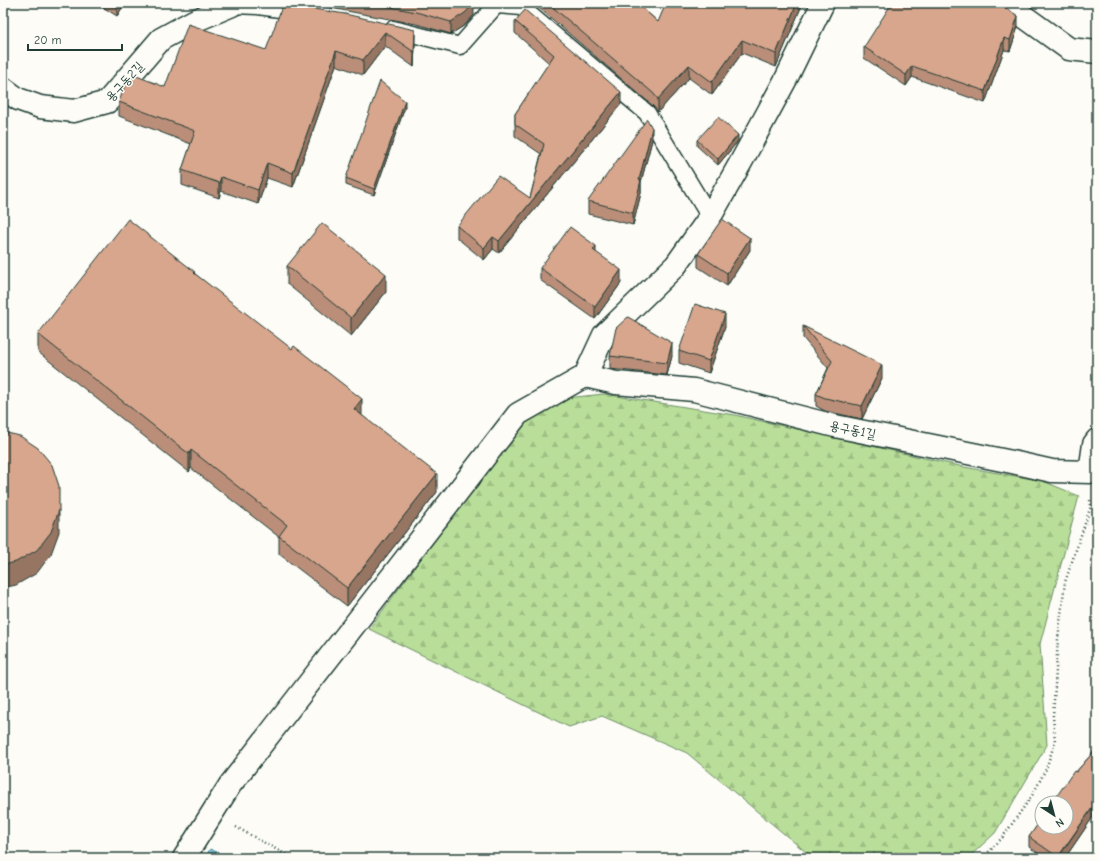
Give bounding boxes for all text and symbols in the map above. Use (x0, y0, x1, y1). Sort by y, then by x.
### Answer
scale bar (28, 26, 122, 52)
text: 20 m (34, 33, 62, 47)
street label: 용구동2길 (102, 58, 146, 104)
street label: 용구동1길 (828, 417, 877, 442)
north arrow (1034, 795, 1074, 835)
text: N (1053, 815, 1066, 830)

